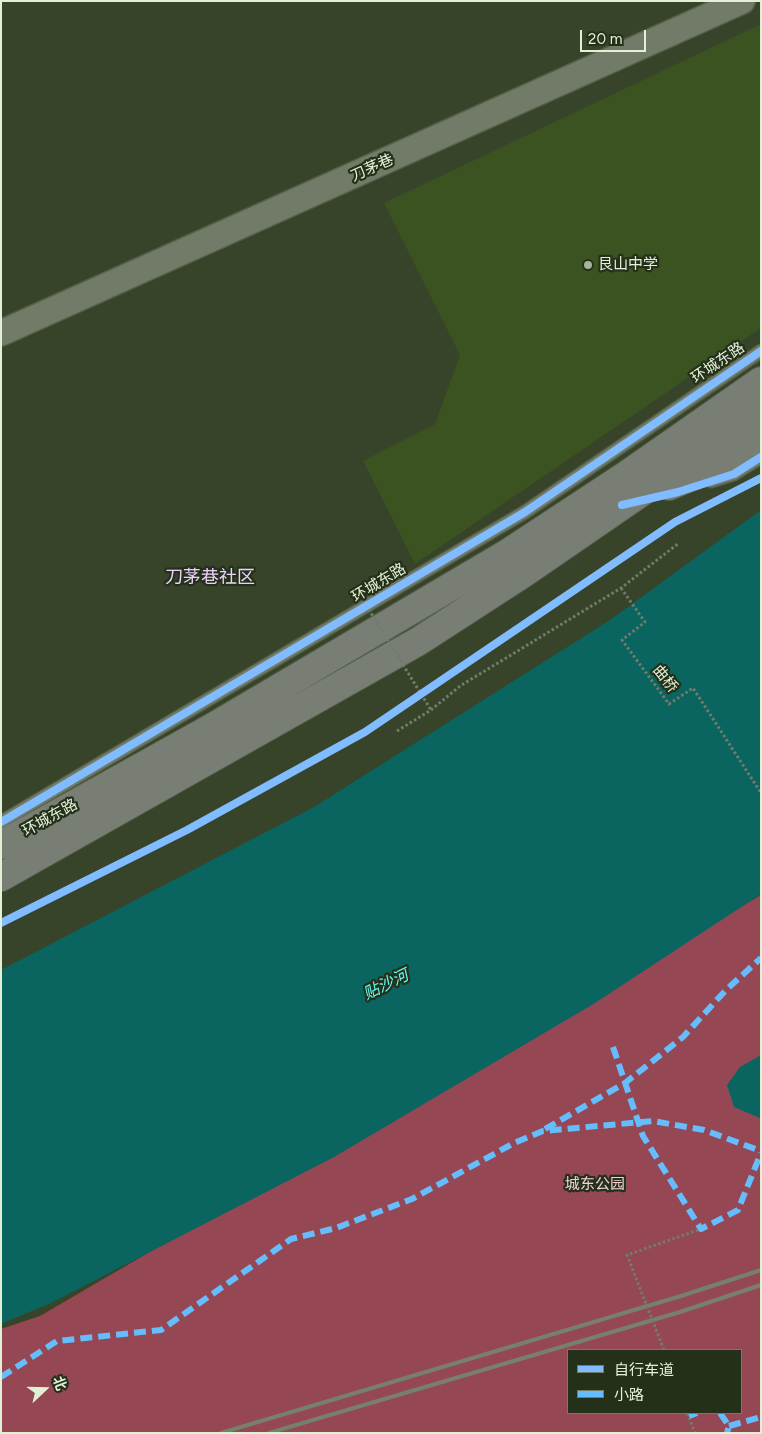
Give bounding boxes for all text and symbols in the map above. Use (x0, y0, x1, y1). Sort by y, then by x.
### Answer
scale bar (582, 20, 648, 52)
text: 20 m (588, 30, 622, 48)
street label: 刀茅巷 (348, 151, 396, 185)
place label: 艮山中学 (598, 256, 658, 274)
marker: 艮山中学 (582, 259, 594, 271)
street label: 环城东路 (688, 339, 748, 387)
street label: 环城东路 (349, 560, 409, 606)
district label: 刀茅巷社区 (165, 567, 255, 589)
street label: 曲桥 (649, 662, 681, 696)
street label: 环城东路 (19, 796, 81, 840)
water label: 贴沙河 (360, 966, 412, 1004)
park label: 城东公园 (565, 1176, 625, 1194)
legend (567, 1349, 742, 1414)
text: 自行车道 (614, 1361, 674, 1379)
north arrow (20, 1364, 70, 1414)
text: 北 (49, 1374, 70, 1393)
text: 小路 (614, 1386, 644, 1404)

